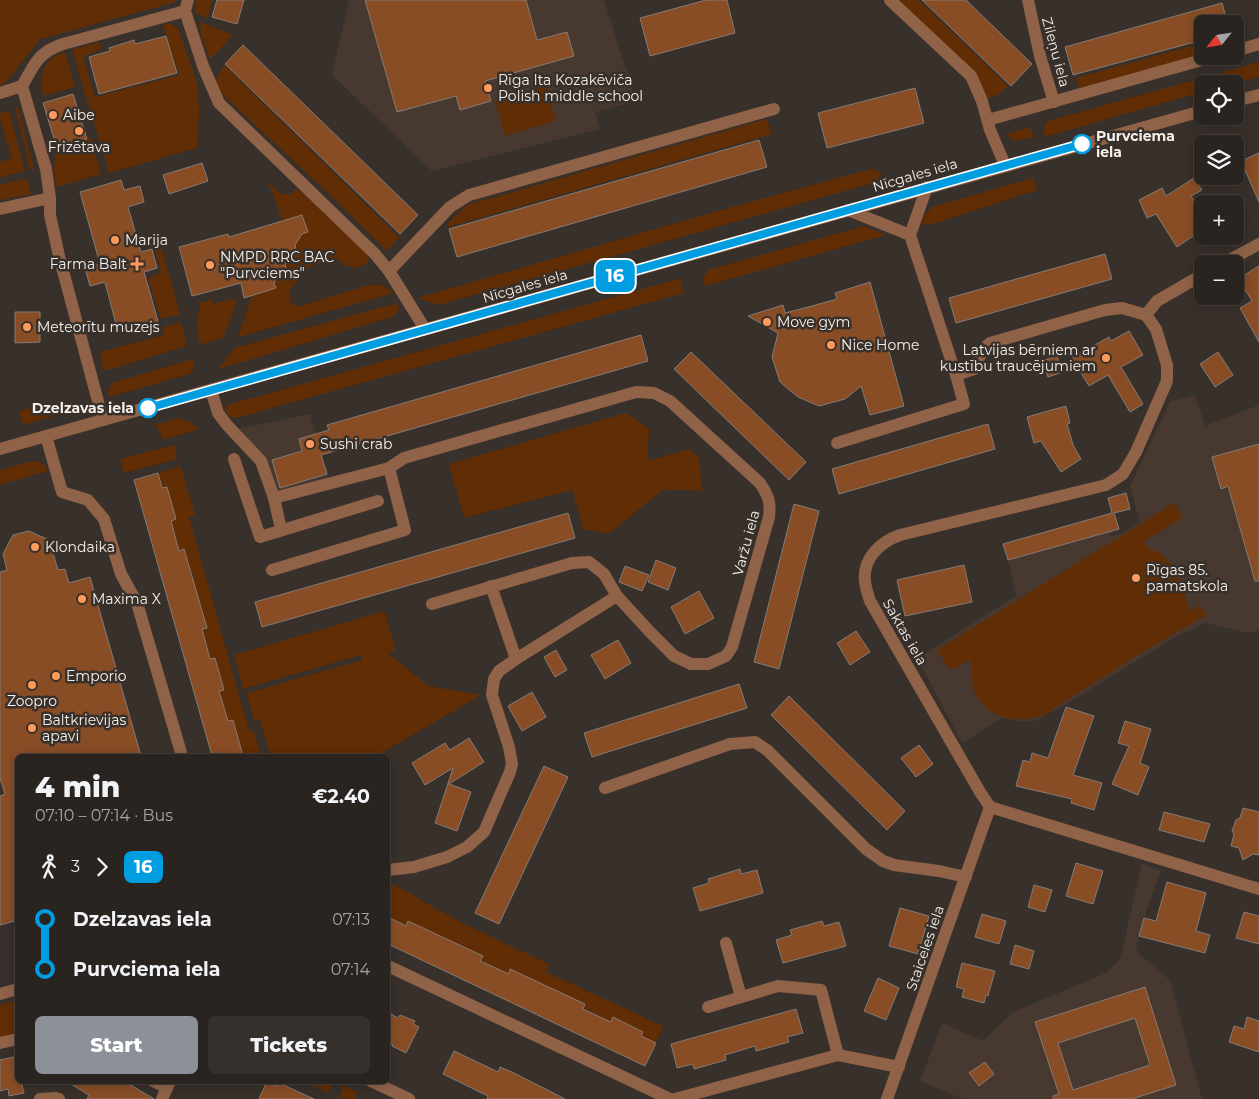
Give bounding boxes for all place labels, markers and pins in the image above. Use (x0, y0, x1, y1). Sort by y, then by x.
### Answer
place label: Rīga Ita Kozakēviča Polish middle school (498, 71, 643, 105)
marker: Rīga Ita Kozakēviča Polish middle school (482, 82, 494, 94)
place label: Aibe (63, 106, 95, 124)
marker: Aibe (47, 109, 59, 121)
marker: Frizētava (73, 125, 85, 137)
place label: Purvciema iela (1096, 127, 1175, 161)
marker: Purvciema iela (1072, 134, 1092, 154)
place label: Frizētava (48, 138, 110, 156)
place label: Marija (125, 231, 168, 249)
marker: Marija (109, 234, 121, 246)
place label: NMPD RRC BAC "Purvciems" (220, 248, 334, 282)
place label: Farma Balt (50, 255, 127, 273)
marker: Farma Balt (131, 258, 143, 270)
marker: NMPD RRC BAC "Purvciems" (204, 259, 216, 271)
place label: Move gym (777, 313, 850, 331)
marker: Move gym (761, 316, 773, 328)
place label: Meteorītu muzejs (37, 318, 160, 336)
marker: Meteorītu muzejs (21, 321, 33, 333)
place label: Nice Home (841, 336, 920, 354)
marker: Nice Home (825, 339, 837, 351)
place label: Latvijas bērniem ar kustību traucējumiem (940, 341, 1096, 375)
marker: Latvijas bērniem ar kustību traucējumiem (1100, 352, 1112, 364)
marker: Dzelzavas iela (138, 398, 158, 418)
place label: Dzelzavas iela (32, 399, 134, 417)
place label: Sushi crab (320, 435, 392, 453)
marker: Sushi crab (304, 438, 316, 450)
place label: Klondaika (45, 538, 115, 556)
marker: Klondaika (29, 541, 41, 553)
place label: Rīgas 85. pamatskola (1146, 561, 1228, 595)
marker: Rīgas 85. pamatskola (1130, 572, 1142, 584)
place label: Maxima X (92, 590, 161, 608)
marker: Maxima X (76, 593, 88, 605)
place label: Emporio (66, 667, 127, 685)
marker: Emporio (50, 670, 62, 682)
marker: Zoopro (26, 679, 38, 691)
place label: Zoopro (7, 692, 57, 710)
place label: Baltkrievijas apavi (42, 711, 126, 745)
marker: Baltkrievijas apavi (26, 722, 38, 734)

